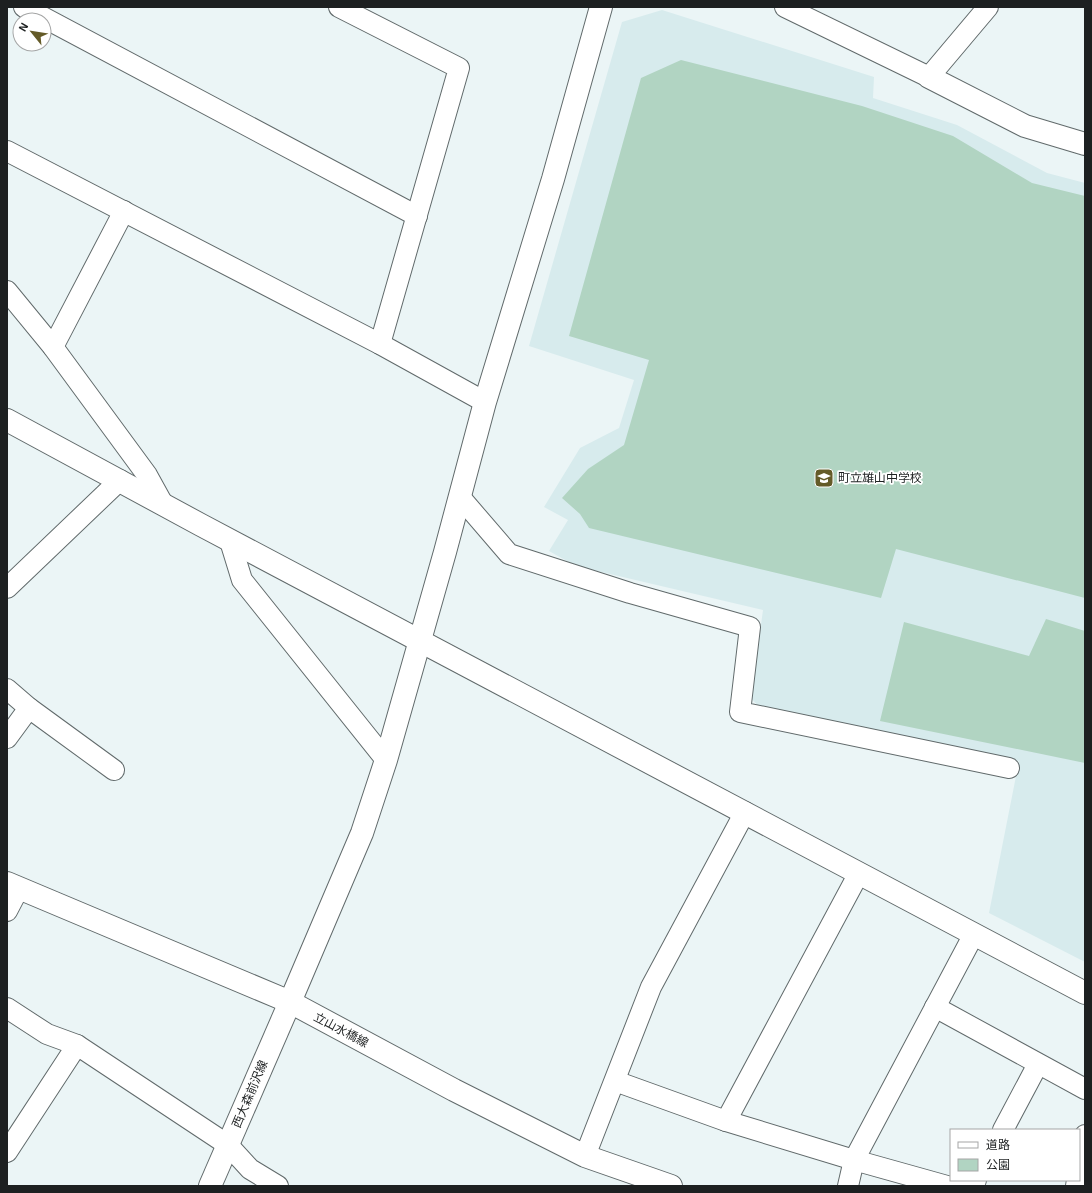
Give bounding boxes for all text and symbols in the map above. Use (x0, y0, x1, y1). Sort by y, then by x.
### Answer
north arrow (12, 12, 52, 52)
text: N (15, 20, 31, 33)
school or university icon: 町立雄山中学校 (813, 467, 835, 489)
place label: 町立雄山中学校 (838, 470, 922, 484)
street label: 立山水橋線 (312, 1009, 371, 1049)
street label: 西大森前沢線 (229, 1058, 270, 1129)
legend (950, 1129, 1080, 1181)
text: 道路 (986, 1137, 1010, 1151)
text: 公園 (986, 1157, 1010, 1171)

